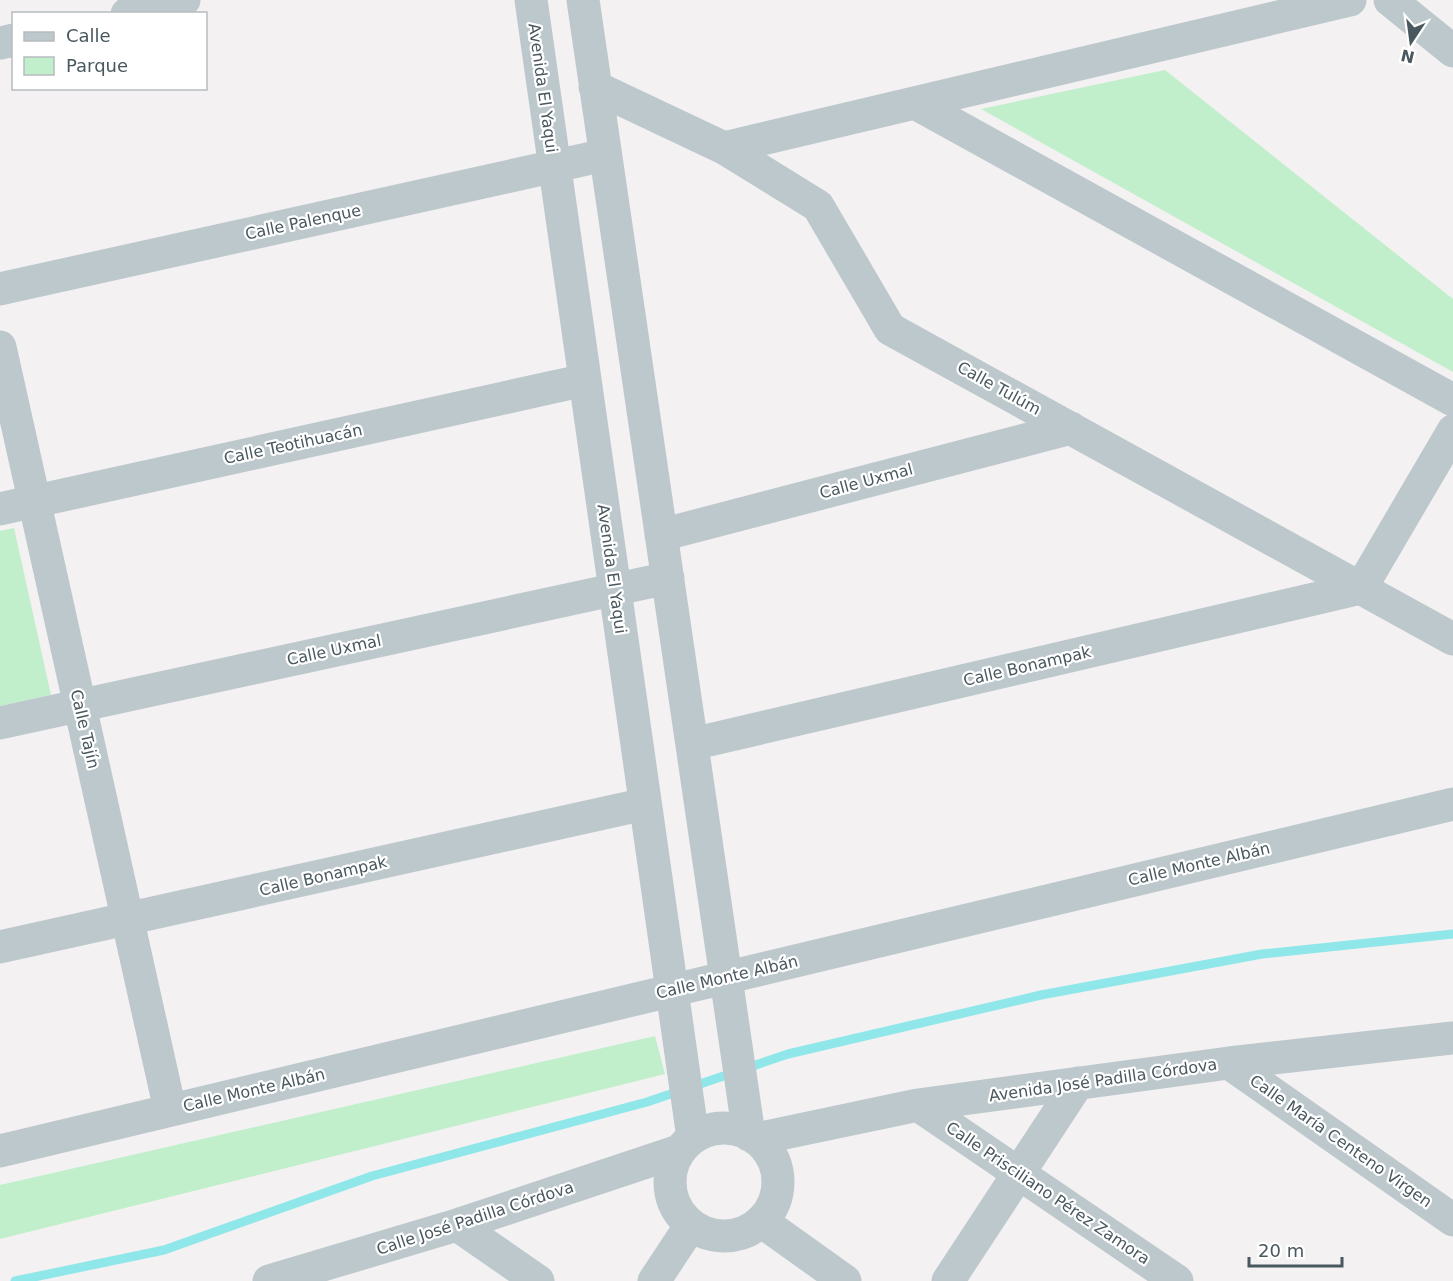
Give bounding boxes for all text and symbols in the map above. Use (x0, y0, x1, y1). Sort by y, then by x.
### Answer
legend (12, 12, 207, 90)
north arrow (1381, 12, 1441, 72)
street label: Avenida El Yaqui (524, 22, 562, 154)
text: Calle (66, 25, 111, 46)
text: N (1399, 45, 1416, 67)
text: Parque (66, 55, 128, 76)
street label: Calle Palenque (243, 200, 363, 244)
street label: Calle Tulúm (954, 357, 1044, 419)
street label: Calle Teotihuacán (222, 420, 364, 468)
street label: Calle Uxmal (817, 459, 915, 503)
street label: Avenida El Yaqui (593, 503, 631, 635)
street label: Calle Uxmal (285, 631, 383, 669)
street label: Calle Bonampak (961, 642, 1093, 690)
street label: Calle Tajín (67, 688, 103, 770)
street label: Calle Monte Albán (1126, 838, 1272, 890)
street label: Calle Bonampak (257, 852, 389, 900)
street label: Calle Monte Albán (654, 951, 800, 1003)
street label: Avenida José Padilla Córdova (988, 1055, 1218, 1105)
street label: Calle Monte Albán (181, 1064, 327, 1116)
street label: Calle María Centeno Virgen (1246, 1071, 1436, 1211)
street label: Calle Prisciliano Pérez Zamora (943, 1118, 1153, 1268)
street label: Calle José Padilla Córdova (374, 1177, 576, 1259)
scale bar (1249, 1230, 1342, 1268)
text: 20 m (1258, 1240, 1304, 1261)

